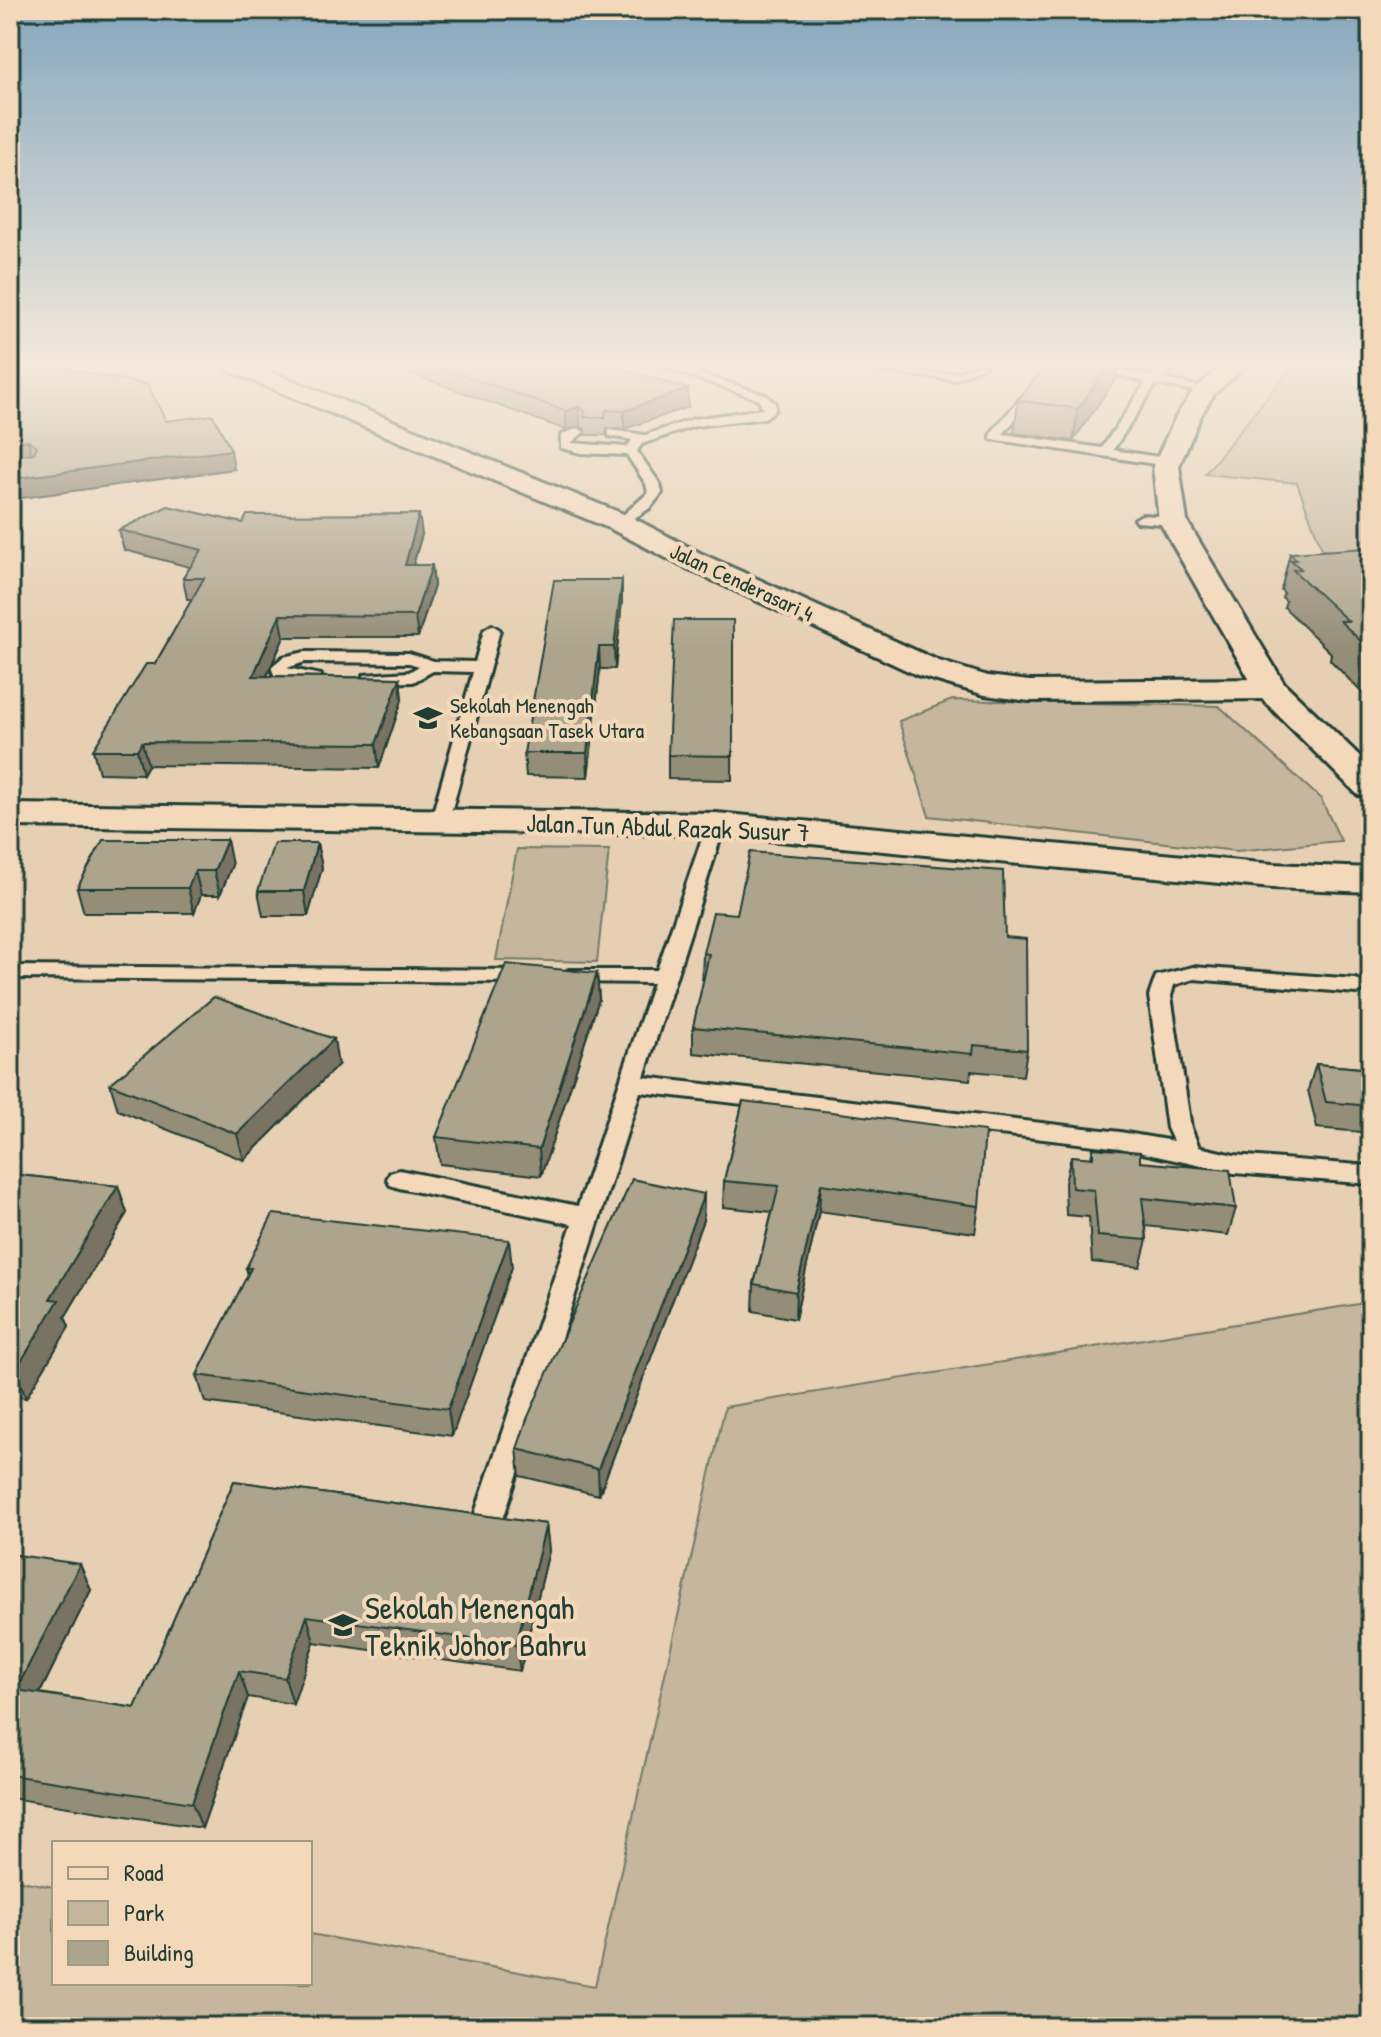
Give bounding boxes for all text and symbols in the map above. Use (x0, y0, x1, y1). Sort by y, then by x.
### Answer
street label: Jalan Cenderasari 4 (665, 536, 819, 628)
place label: Sekolah Menengah Kebangsaan Tasek Utara (450, 690, 645, 745)
school or university icon: Sekolah Menengah Kebangsaan Tasek Utara (413, 703, 443, 733)
street label: Jalan Tun Abdul Razak Susur 7 (526, 805, 810, 849)
place label: Sekolah Menengah Teknik Johor Bahru (365, 1586, 587, 1666)
school or university icon: Sekolah Menengah Teknik Johor Bahru (328, 1610, 358, 1640)
legend (52, 1841, 312, 1985)
text: Road (124, 1856, 163, 1888)
text: Park (124, 1896, 164, 1928)
text: Building (124, 1936, 194, 1968)

